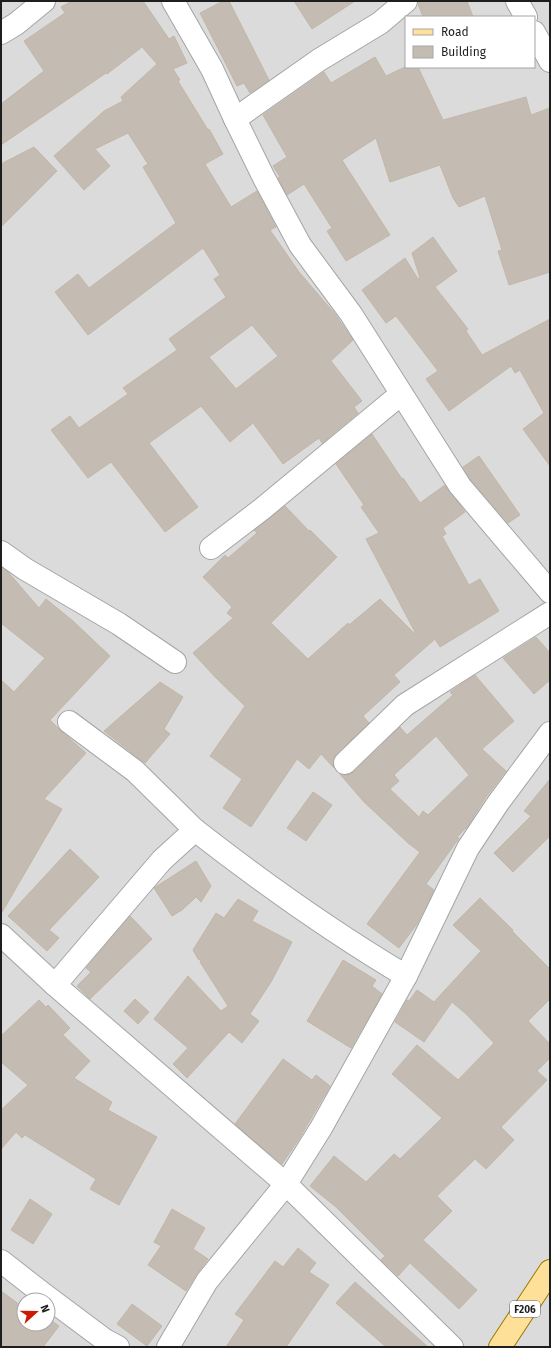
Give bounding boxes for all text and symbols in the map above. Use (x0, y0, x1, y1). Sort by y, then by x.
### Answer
legend (405, 16, 535, 68)
text: Road (441, 25, 469, 39)
text: Building (441, 45, 487, 59)
north arrow (16, 1292, 56, 1332)
road number: F206 (510, 1301, 540, 1317)
text: N (37, 1303, 52, 1314)

